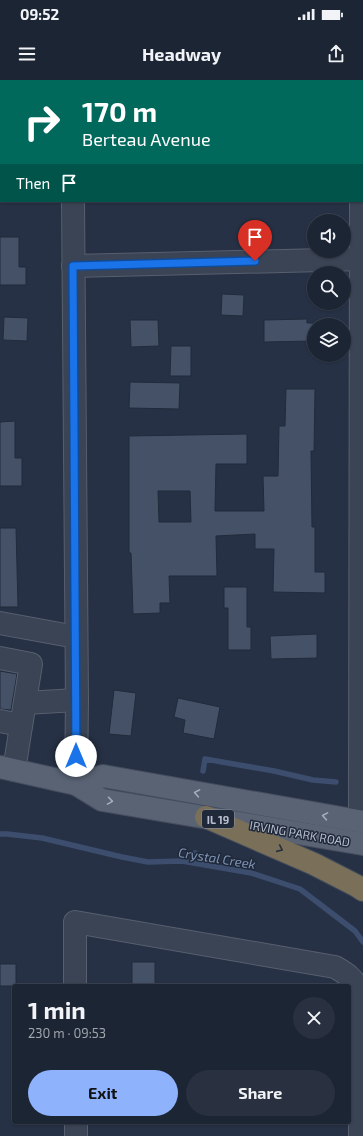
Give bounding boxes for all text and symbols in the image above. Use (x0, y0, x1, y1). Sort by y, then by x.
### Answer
text: 09:52 (20, 5, 59, 23)
icon: menu (16, 43, 38, 65)
text: Headway (142, 43, 221, 65)
icon: share (325, 43, 347, 65)
text: 170 m (82, 94, 157, 128)
icon: right (16, 96, 68, 148)
text: Berteau Avenue (82, 128, 211, 150)
icon: arrive (58, 172, 80, 194)
text: Then (16, 174, 50, 192)
map controls (307, 214, 351, 362)
button: sound (307, 214, 351, 258)
pin (238, 220, 272, 261)
icon: arrive (244, 226, 266, 248)
button: search (307, 266, 351, 310)
button: layers (307, 318, 351, 362)
position arrow (55, 735, 97, 777)
one-way arrow (193, 789, 200, 798)
one-way arrow (107, 796, 114, 805)
road number: IL 19 (202, 810, 234, 828)
one-way arrow (321, 812, 328, 820)
street label: IRVING PARK ROAD (249, 817, 351, 849)
water label: Crystal Creek (177, 844, 257, 872)
one-way arrow (276, 844, 283, 852)
text: 1 min (28, 995, 86, 1024)
button: close (293, 997, 335, 1039)
text: 230 m · 09:53 (28, 1025, 106, 1041)
button: Exit (28, 1070, 178, 1116)
button: Share (186, 1070, 335, 1116)

